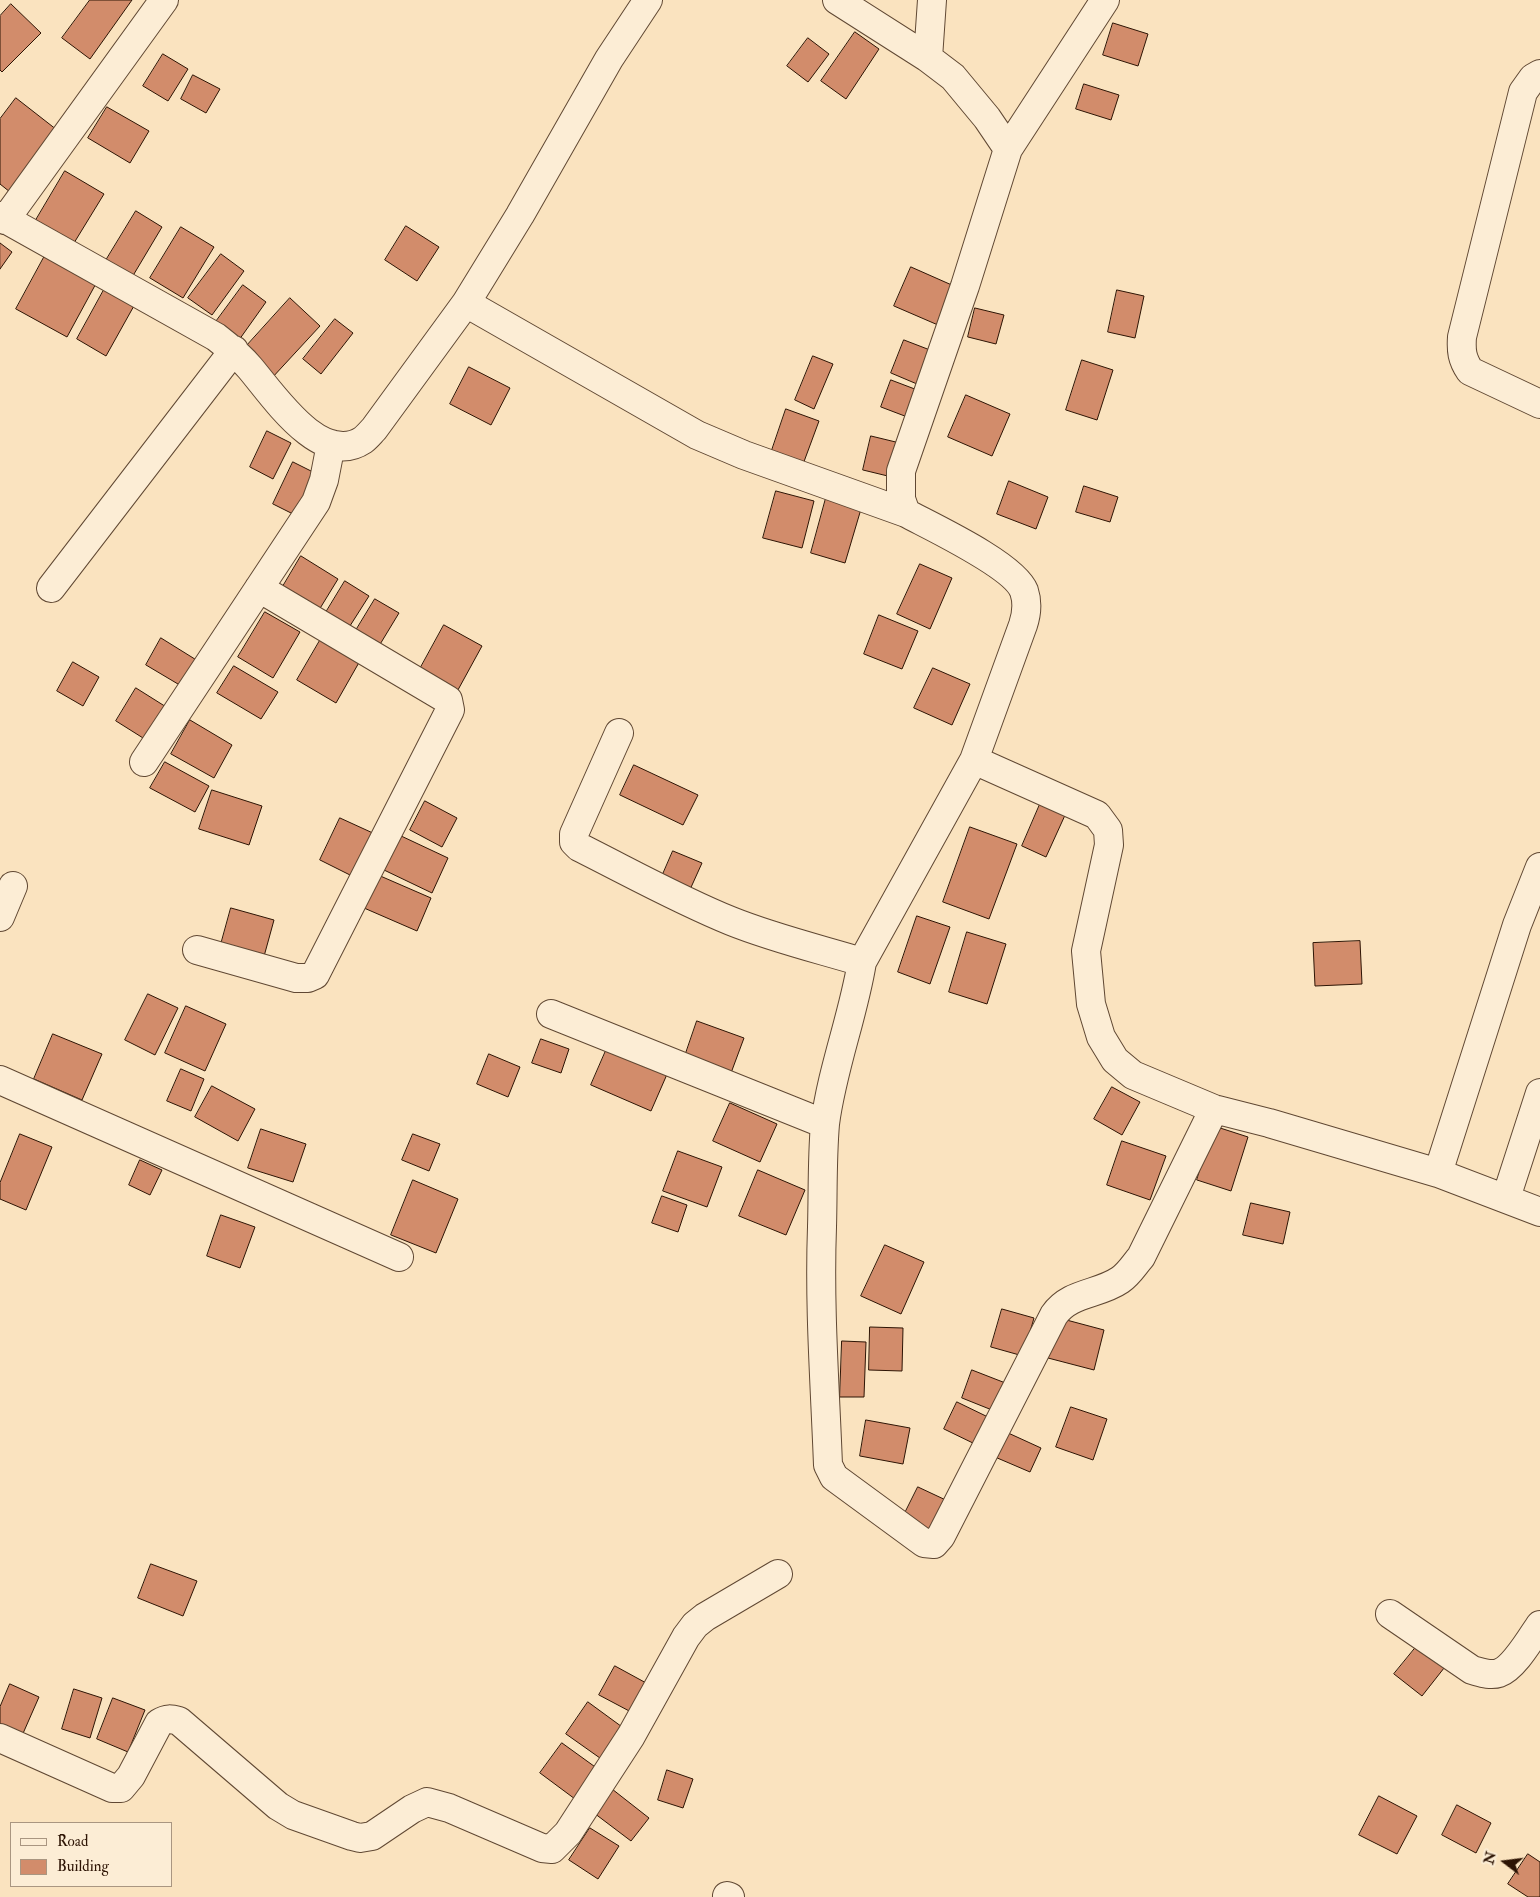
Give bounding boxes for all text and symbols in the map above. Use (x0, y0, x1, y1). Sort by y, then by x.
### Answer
legend (10, 1822, 172, 1887)
text: Road (57, 1832, 88, 1851)
north arrow (1480, 1837, 1530, 1887)
text: N (1480, 1850, 1500, 1866)
text: Building (57, 1857, 109, 1876)

